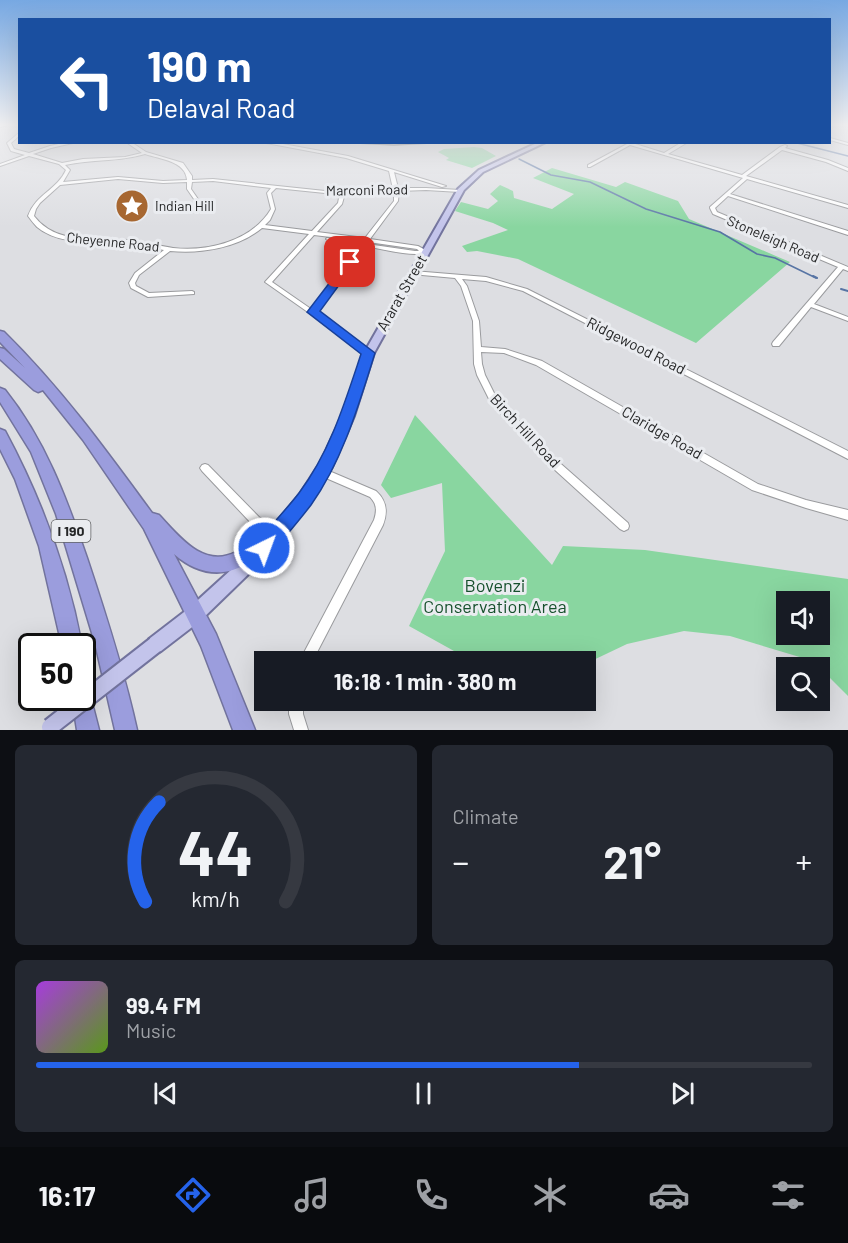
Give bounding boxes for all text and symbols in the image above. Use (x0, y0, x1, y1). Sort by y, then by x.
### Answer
text: 190 m (147, 40, 252, 90)
icon: left (48, 42, 126, 120)
text: Delaval Road (147, 91, 296, 123)
street label: Marconi Road (326, 180, 408, 199)
place icon: Indian Hill (114, 188, 150, 224)
place label: Indian Hill (155, 197, 214, 214)
street label: Stoneleigh Road (724, 211, 822, 266)
street label: Cheyenne Road (66, 228, 160, 255)
pin (324, 236, 375, 287)
icon: arrive (333, 245, 366, 278)
street label: Ararat Street (372, 251, 430, 334)
street label: Ridgewood Road (584, 313, 689, 378)
street label: Birch Hill Road (487, 390, 564, 471)
street label: Claridge Road (619, 402, 706, 462)
position arrow (232, 516, 296, 580)
road number: I 190 (52, 520, 90, 542)
park label: Bovenzi Conservation Area (423, 574, 567, 617)
map controls (776, 591, 830, 711)
button: sound (776, 591, 830, 645)
speed limit sign: 50 (18, 633, 96, 711)
button: search (776, 657, 830, 711)
text: 16:18 · 1 min · 380 m (334, 668, 516, 694)
text: Climate (453, 804, 519, 828)
text: 44 (178, 814, 253, 888)
text: 21° (603, 834, 661, 888)
text: − (453, 841, 469, 881)
text: + (796, 841, 812, 881)
text: km/h (191, 886, 240, 911)
text: 99.4 FM (126, 992, 201, 1018)
text: Music (126, 1018, 176, 1042)
icon: previous (149, 1077, 182, 1110)
icon: pause (407, 1077, 440, 1110)
icon: next (666, 1077, 699, 1110)
icon: directions (172, 1174, 214, 1216)
icon: music (291, 1174, 333, 1216)
icon: phone (410, 1174, 452, 1216)
icon: climate (529, 1174, 571, 1216)
icon: car (648, 1174, 690, 1216)
icon: filters (767, 1174, 809, 1216)
text: 16:17 (39, 1179, 95, 1211)

